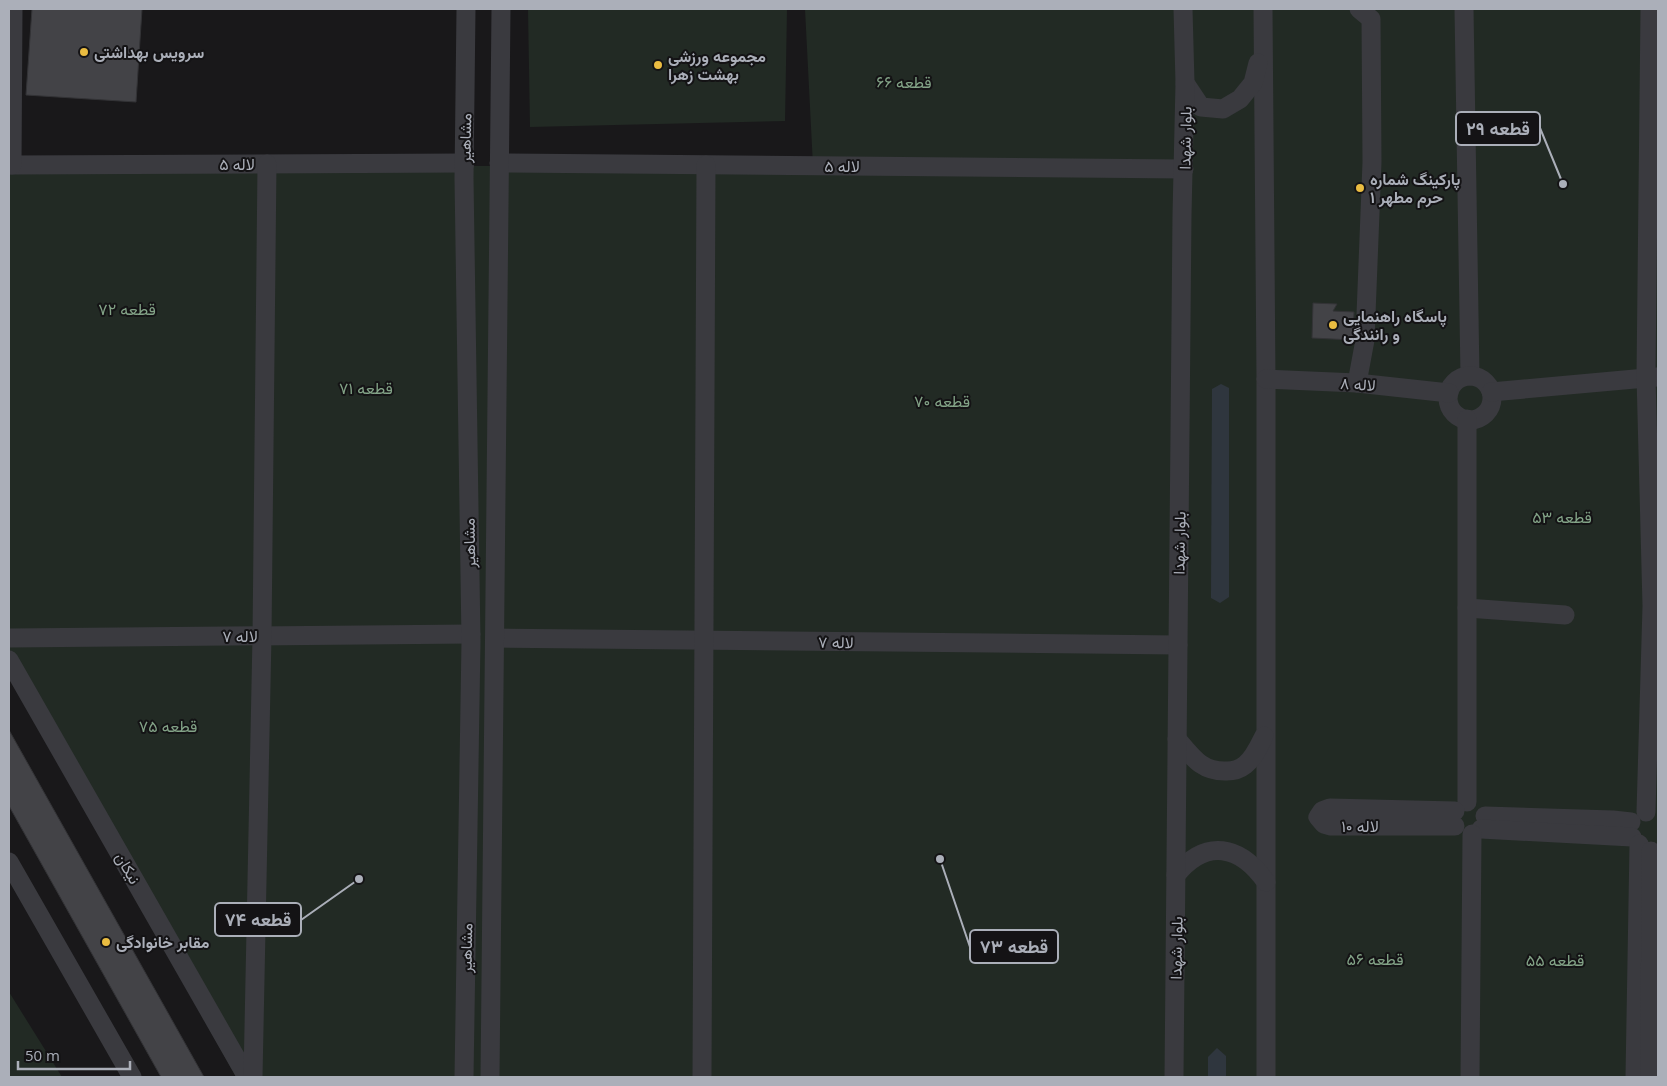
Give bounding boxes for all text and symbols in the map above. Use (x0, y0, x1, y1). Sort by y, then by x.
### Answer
place label: سرویس بهداشتی (94, 41, 204, 63)
place label: مجموعه ورزشی بهشت زهرا (668, 45, 766, 85)
marker: سرویس بهداشتی (78, 46, 90, 58)
marker: مجموعه ورزشی بهشت زهرا (652, 59, 664, 71)
park label: قطعه ۶۶ (876, 71, 932, 93)
street label: بلوار شهدا (1173, 106, 1197, 170)
callout: قطعه ۲۹ (1456, 112, 1540, 145)
street label: مشاهیر (454, 113, 476, 164)
text: قطعه ۲۹ (1466, 116, 1530, 140)
street label: لاله ۵ (219, 153, 255, 175)
street label: لاله ۵ (824, 155, 860, 177)
place label: پارکینگ شماره ۱ حرم مطهر (1370, 168, 1460, 208)
marker: پارکینگ شماره ۱ حرم مطهر (1354, 182, 1366, 194)
park label: قطعه ۷۲ (98, 298, 156, 320)
place label: پاسگاه راهنمایی و رانندگی (1343, 305, 1447, 345)
marker: پاسگاه راهنمایی و رانندگی (1327, 319, 1339, 331)
street label: لاله ۸ (1339, 372, 1377, 396)
park label: قطعه ۷۱ (339, 377, 393, 399)
park label: قطعه ۷۰ (914, 390, 970, 412)
park label: قطعه ۵۳ (1532, 506, 1592, 528)
street label: بلوار شهدا (1167, 511, 1191, 575)
street label: مشاهیر (458, 518, 480, 569)
street label: لاله ۷ (222, 625, 258, 647)
street label: لاله ۷ (818, 631, 854, 653)
park label: قطعه ۷۵ (139, 715, 197, 737)
street label: لاله ۱۰ (1341, 815, 1379, 837)
street label: نیکان (110, 848, 146, 888)
callout: قطعه ۷۴ (215, 903, 301, 936)
text: قطعه ۷۴ (225, 907, 291, 931)
street label: بلوار شهدا (1164, 916, 1188, 980)
street label: مشاهیر (455, 923, 477, 974)
callout: قطعه ۷۳ (970, 930, 1058, 963)
place label: مقابر خانوادگی (116, 931, 210, 953)
text: قطعه ۷۳ (980, 934, 1048, 958)
marker: مقابر خانوادگی (100, 936, 112, 948)
park label: قطعه ۵۶ (1347, 948, 1403, 970)
park label: قطعه ۵۵ (1526, 949, 1584, 971)
scale bar (18, 1038, 130, 1070)
text: 50 m (25, 1045, 60, 1065)

